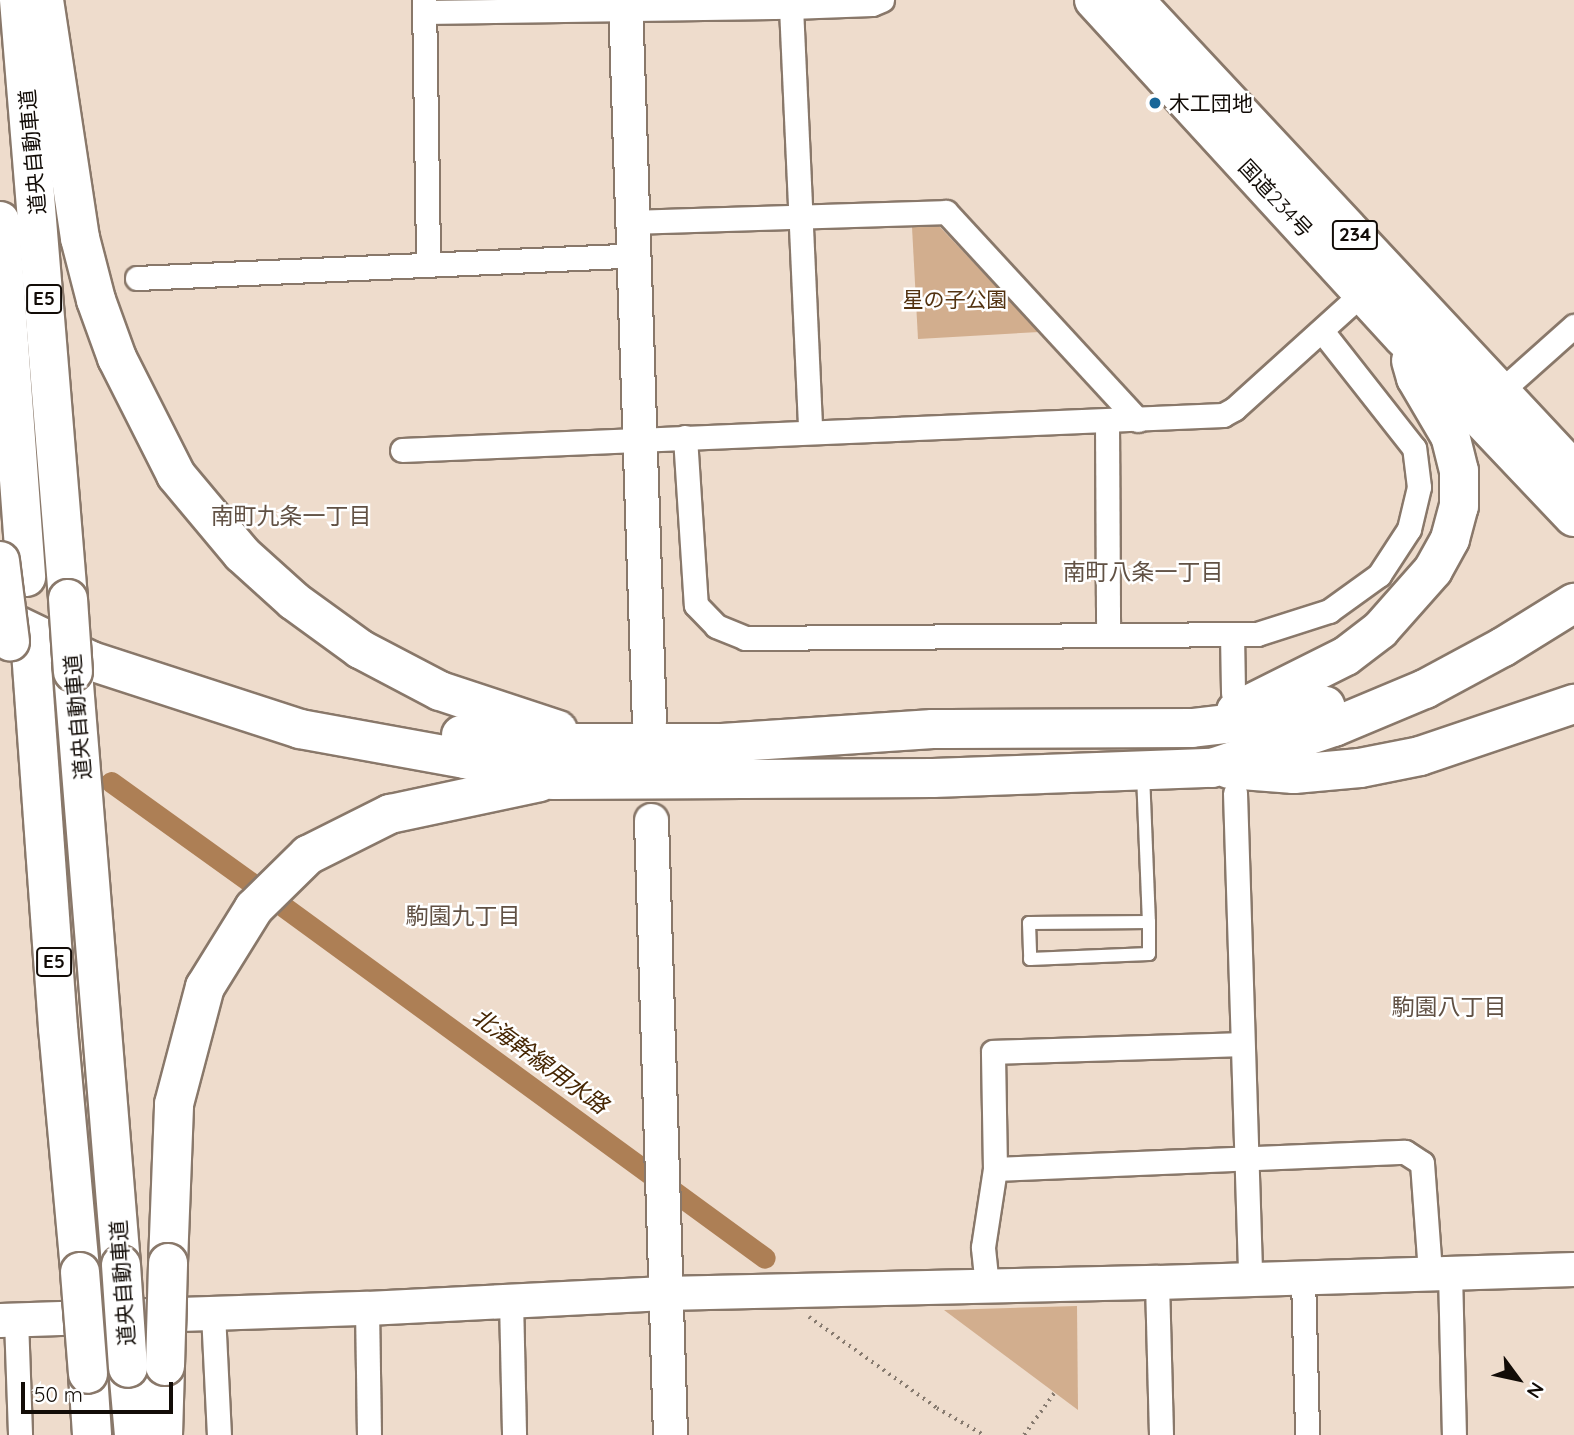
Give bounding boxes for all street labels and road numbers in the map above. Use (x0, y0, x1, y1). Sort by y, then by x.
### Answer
street label: 道央自動車道 (14, 88, 50, 216)
street label: 国道234号 (1234, 154, 1318, 242)
road number: 234 (1330, 219, 1380, 250)
road number: E5 (25, 284, 63, 314)
street label: 道央自動車道 (59, 653, 95, 781)
road number: E5 (35, 946, 73, 978)
street label: 道央自動車道 (105, 1219, 139, 1347)

